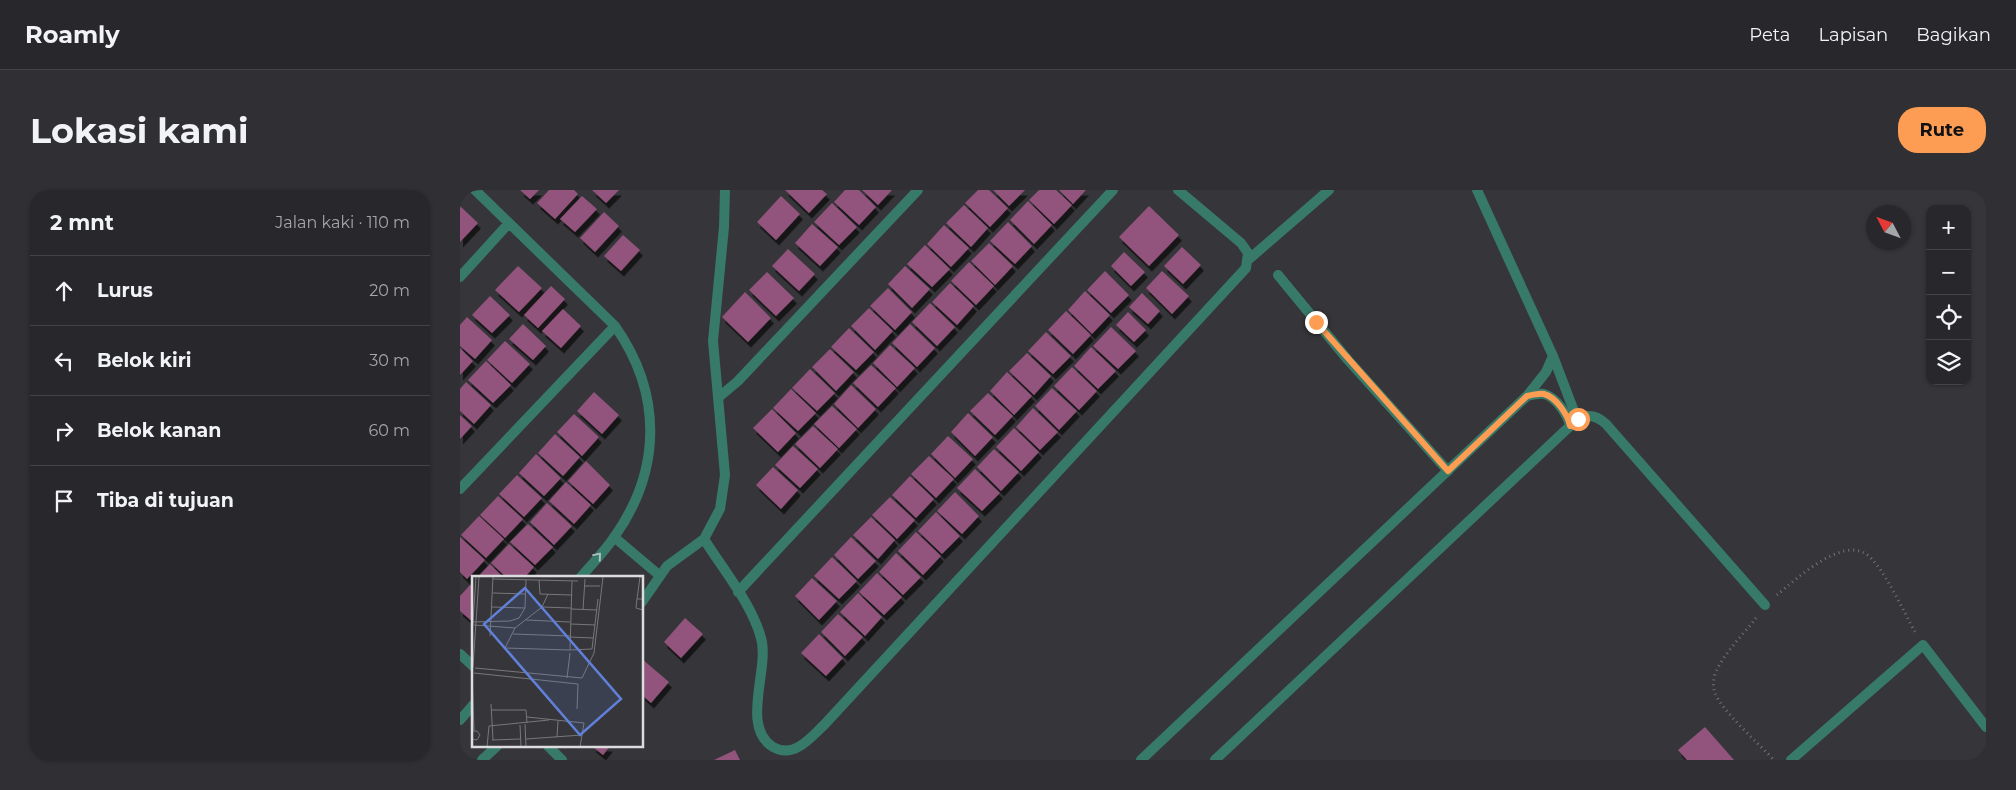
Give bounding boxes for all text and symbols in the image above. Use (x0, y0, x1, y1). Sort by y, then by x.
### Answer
text: Roamly (25, 20, 120, 49)
text: Peta (1749, 24, 1790, 46)
text: Lapisan (1818, 24, 1888, 46)
text: Bagikan (1916, 24, 1991, 46)
button: Rute (1898, 107, 1986, 153)
text: Lokasi kami (30, 109, 249, 152)
north arrow (1866, 205, 1911, 250)
map controls (1926, 205, 1971, 385)
button: + (1926, 205, 1971, 250)
text: 2 mnt (50, 210, 114, 235)
text: Jalan kaki · 110 m (275, 213, 410, 232)
button: − (1926, 250, 1971, 295)
icon: ahead (50, 277, 78, 305)
text: Lurus (97, 279, 153, 302)
text: 20 m (369, 281, 410, 300)
button: locate (1926, 295, 1971, 340)
route end (1305, 311, 1328, 334)
button: layers (1926, 340, 1971, 385)
icon: left (50, 347, 78, 375)
text: Belok kiri (97, 349, 192, 372)
text: 30 m (369, 351, 410, 370)
route start (1567, 408, 1590, 431)
icon: right (50, 417, 78, 445)
text: Belok kanan (97, 419, 221, 442)
text: 60 m (368, 421, 410, 440)
icon: arrive (50, 487, 78, 515)
text: Tiba di tujuan (97, 489, 234, 512)
one-way arrow (593, 553, 602, 562)
inset map (472, 576, 644, 748)

